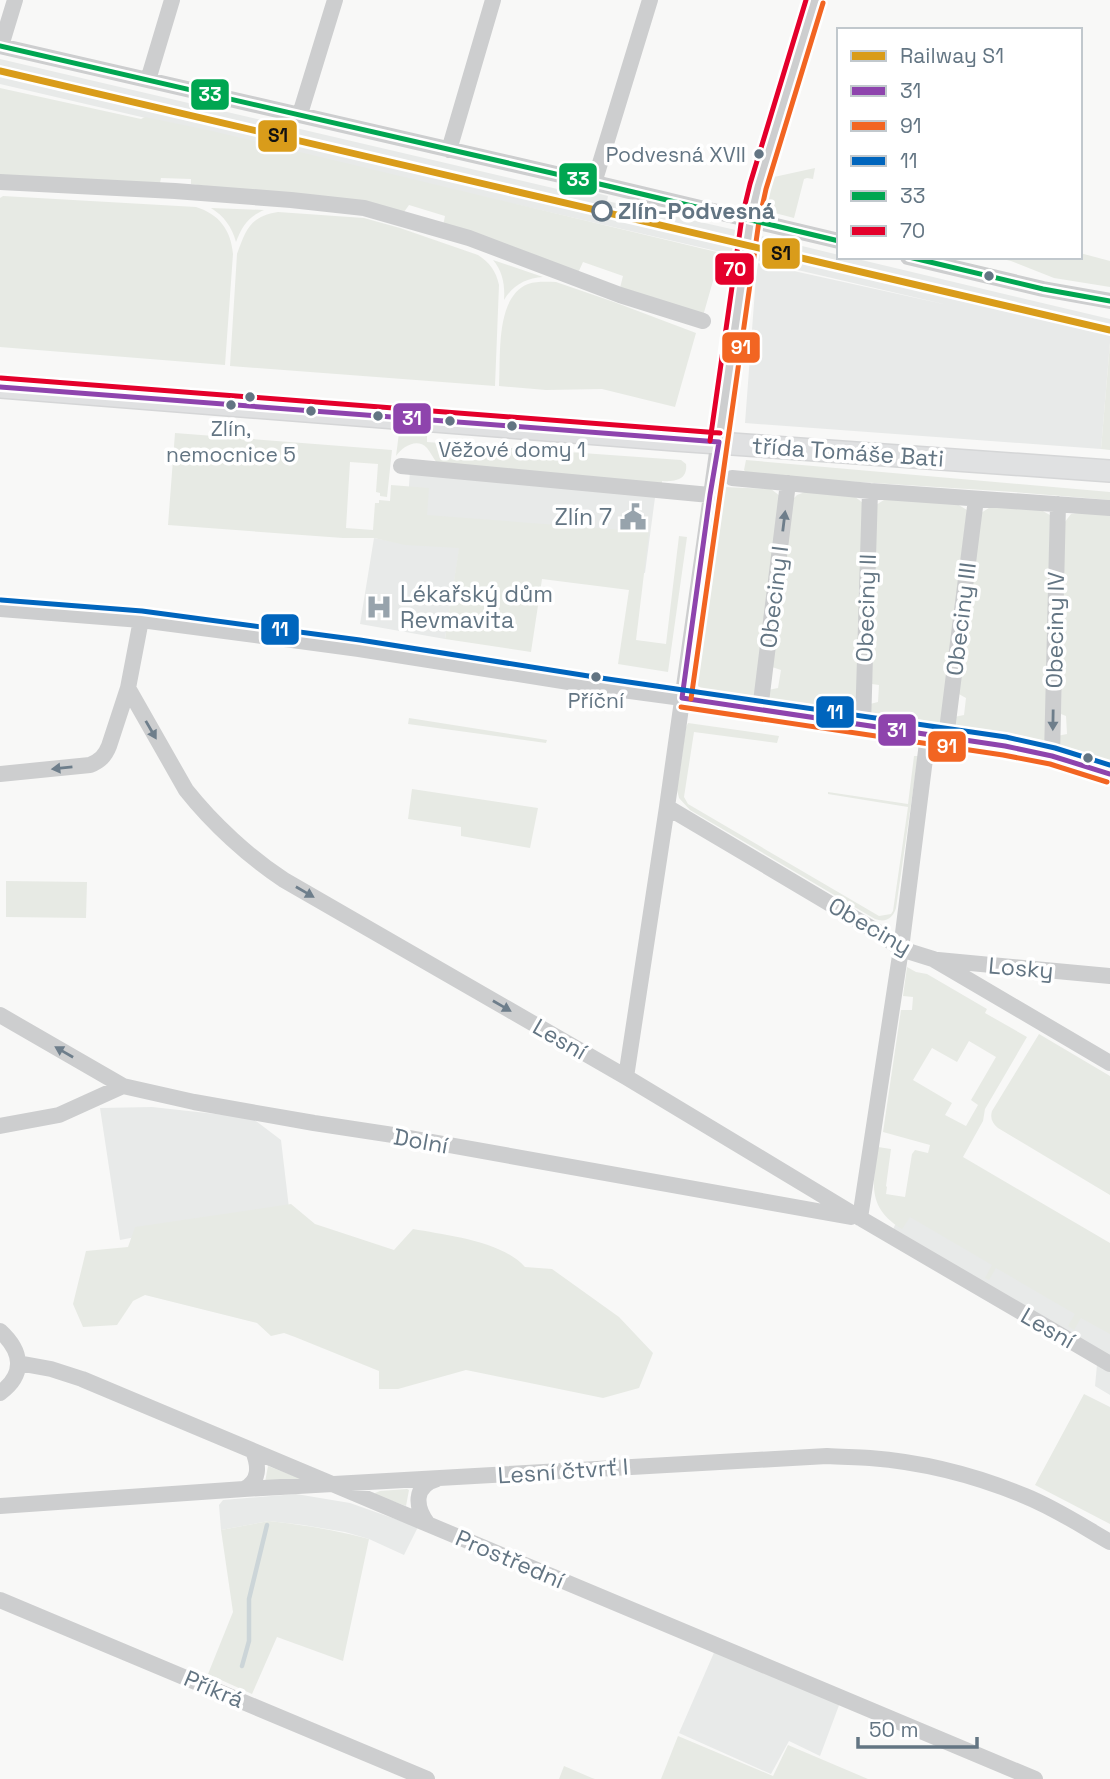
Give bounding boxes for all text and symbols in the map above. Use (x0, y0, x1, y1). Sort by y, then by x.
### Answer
legend (837, 28, 1082, 259)
text: Railway S1 (900, 42, 1004, 69)
text: 31 (900, 77, 921, 104)
line badge: 33 (190, 78, 230, 111)
text: 33 (198, 82, 222, 107)
text: 91 (900, 112, 922, 139)
line badge: S1 (257, 119, 298, 153)
text: S1 (268, 123, 288, 148)
place label: Podvesná XVII (606, 141, 746, 168)
marker: Podvesná XVII (752, 147, 766, 161)
text: 11 (900, 147, 918, 174)
line badge: 33 (558, 162, 598, 196)
text: 33 (566, 167, 590, 192)
text: 33 (900, 182, 925, 209)
place label: Zlín-Podvesná (618, 196, 775, 226)
marker: Zlín-Podvesná (592, 201, 612, 221)
text: 70 (900, 217, 925, 244)
line badge: S1 (761, 237, 801, 270)
text: S1 (771, 241, 791, 266)
line badge: 70 (714, 252, 755, 286)
text: 70 (724, 257, 746, 282)
unlabelled marker (982, 269, 996, 283)
line badge: 91 (721, 331, 761, 364)
text: 91 (731, 335, 751, 360)
unlabelled marker (243, 390, 257, 404)
marker: Zlín, nemocnice 5 (224, 398, 238, 412)
line badge: 31 (392, 402, 432, 435)
unlabelled marker (304, 404, 318, 418)
text: 31 (402, 406, 422, 431)
unlabelled marker (371, 409, 385, 423)
unlabelled marker (443, 414, 457, 428)
place label: Zlín, nemocnice 5 (166, 415, 296, 468)
marker: Věžové domy 1 (505, 419, 519, 433)
street label: třída Tomáše Bati (751, 430, 945, 474)
place label: Věžové domy 1 (438, 436, 586, 463)
place label: Zlín 7 (554, 502, 612, 532)
public building icon: Zlín 7 (618, 502, 648, 532)
one-way arrow (778, 509, 789, 531)
street label: Obeciny I (753, 544, 795, 650)
street label: Obeciny II (849, 553, 883, 663)
street label: Obeciny III (939, 561, 983, 677)
street label: Obeciny IV (1039, 571, 1071, 689)
place label: Lékařský dům Revmavita (400, 579, 553, 635)
hospital icon: Lékařský dům Revmavita (364, 592, 394, 622)
line badge: 11 (260, 613, 300, 646)
text: 11 (271, 617, 289, 642)
marker: Příční (589, 670, 603, 684)
place label: Příční (568, 687, 625, 714)
line badge: 11 (815, 695, 855, 729)
text: 11 (826, 700, 844, 725)
one-way arrow (1048, 709, 1059, 731)
line badge: 31 (877, 713, 917, 747)
text: 31 (887, 718, 907, 743)
one-way arrow (145, 720, 157, 739)
line badge: 91 (927, 730, 967, 763)
text: 91 (937, 734, 957, 759)
unlabelled marker (1081, 751, 1095, 765)
one-way arrow (51, 763, 73, 774)
one-way arrow (295, 886, 314, 898)
street label: Obeciny (823, 890, 917, 962)
street label: Losky (987, 950, 1055, 986)
one-way arrow (492, 1000, 512, 1012)
street label: Lesní (527, 1012, 593, 1067)
one-way arrow (54, 1046, 73, 1058)
street label: Dolní (391, 1121, 451, 1161)
street label: Lesní (1015, 1301, 1081, 1356)
street label: Lesní čtvrť I (497, 1451, 629, 1491)
street label: Prostřední (451, 1523, 569, 1595)
street label: Příkrá (180, 1663, 248, 1715)
scale bar (858, 1706, 977, 1750)
text: 50 m (869, 1716, 919, 1743)

